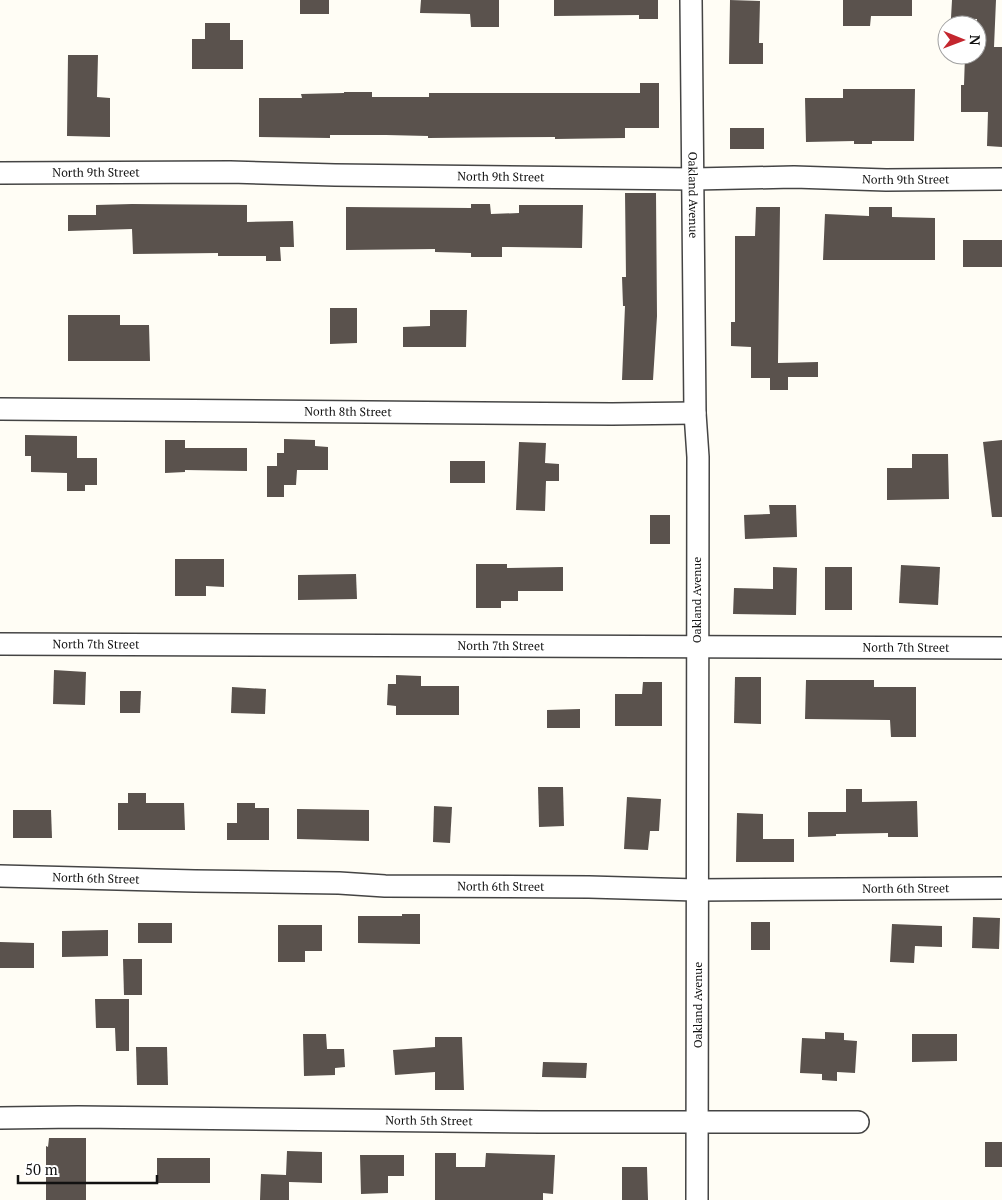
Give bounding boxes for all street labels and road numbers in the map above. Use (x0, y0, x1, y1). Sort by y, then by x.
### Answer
street label: Oakland Avenue (685, 152, 701, 238)
street label: North 9th Street (52, 164, 140, 180)
street label: North 9th Street (457, 168, 545, 184)
street label: North 9th Street (862, 171, 950, 187)
street label: North 8th Street (304, 403, 392, 419)
street label: Oakland Avenue (689, 557, 704, 643)
street label: North 7th Street (53, 636, 140, 652)
street label: North 7th Street (458, 638, 545, 653)
street label: North 7th Street (863, 639, 950, 655)
street label: North 6th Street (52, 869, 140, 887)
street label: North 6th Street (457, 878, 545, 894)
street label: North 6th Street (862, 880, 950, 896)
street label: Oakland Avenue (690, 962, 705, 1048)
street label: North 5th Street (385, 1112, 473, 1128)

